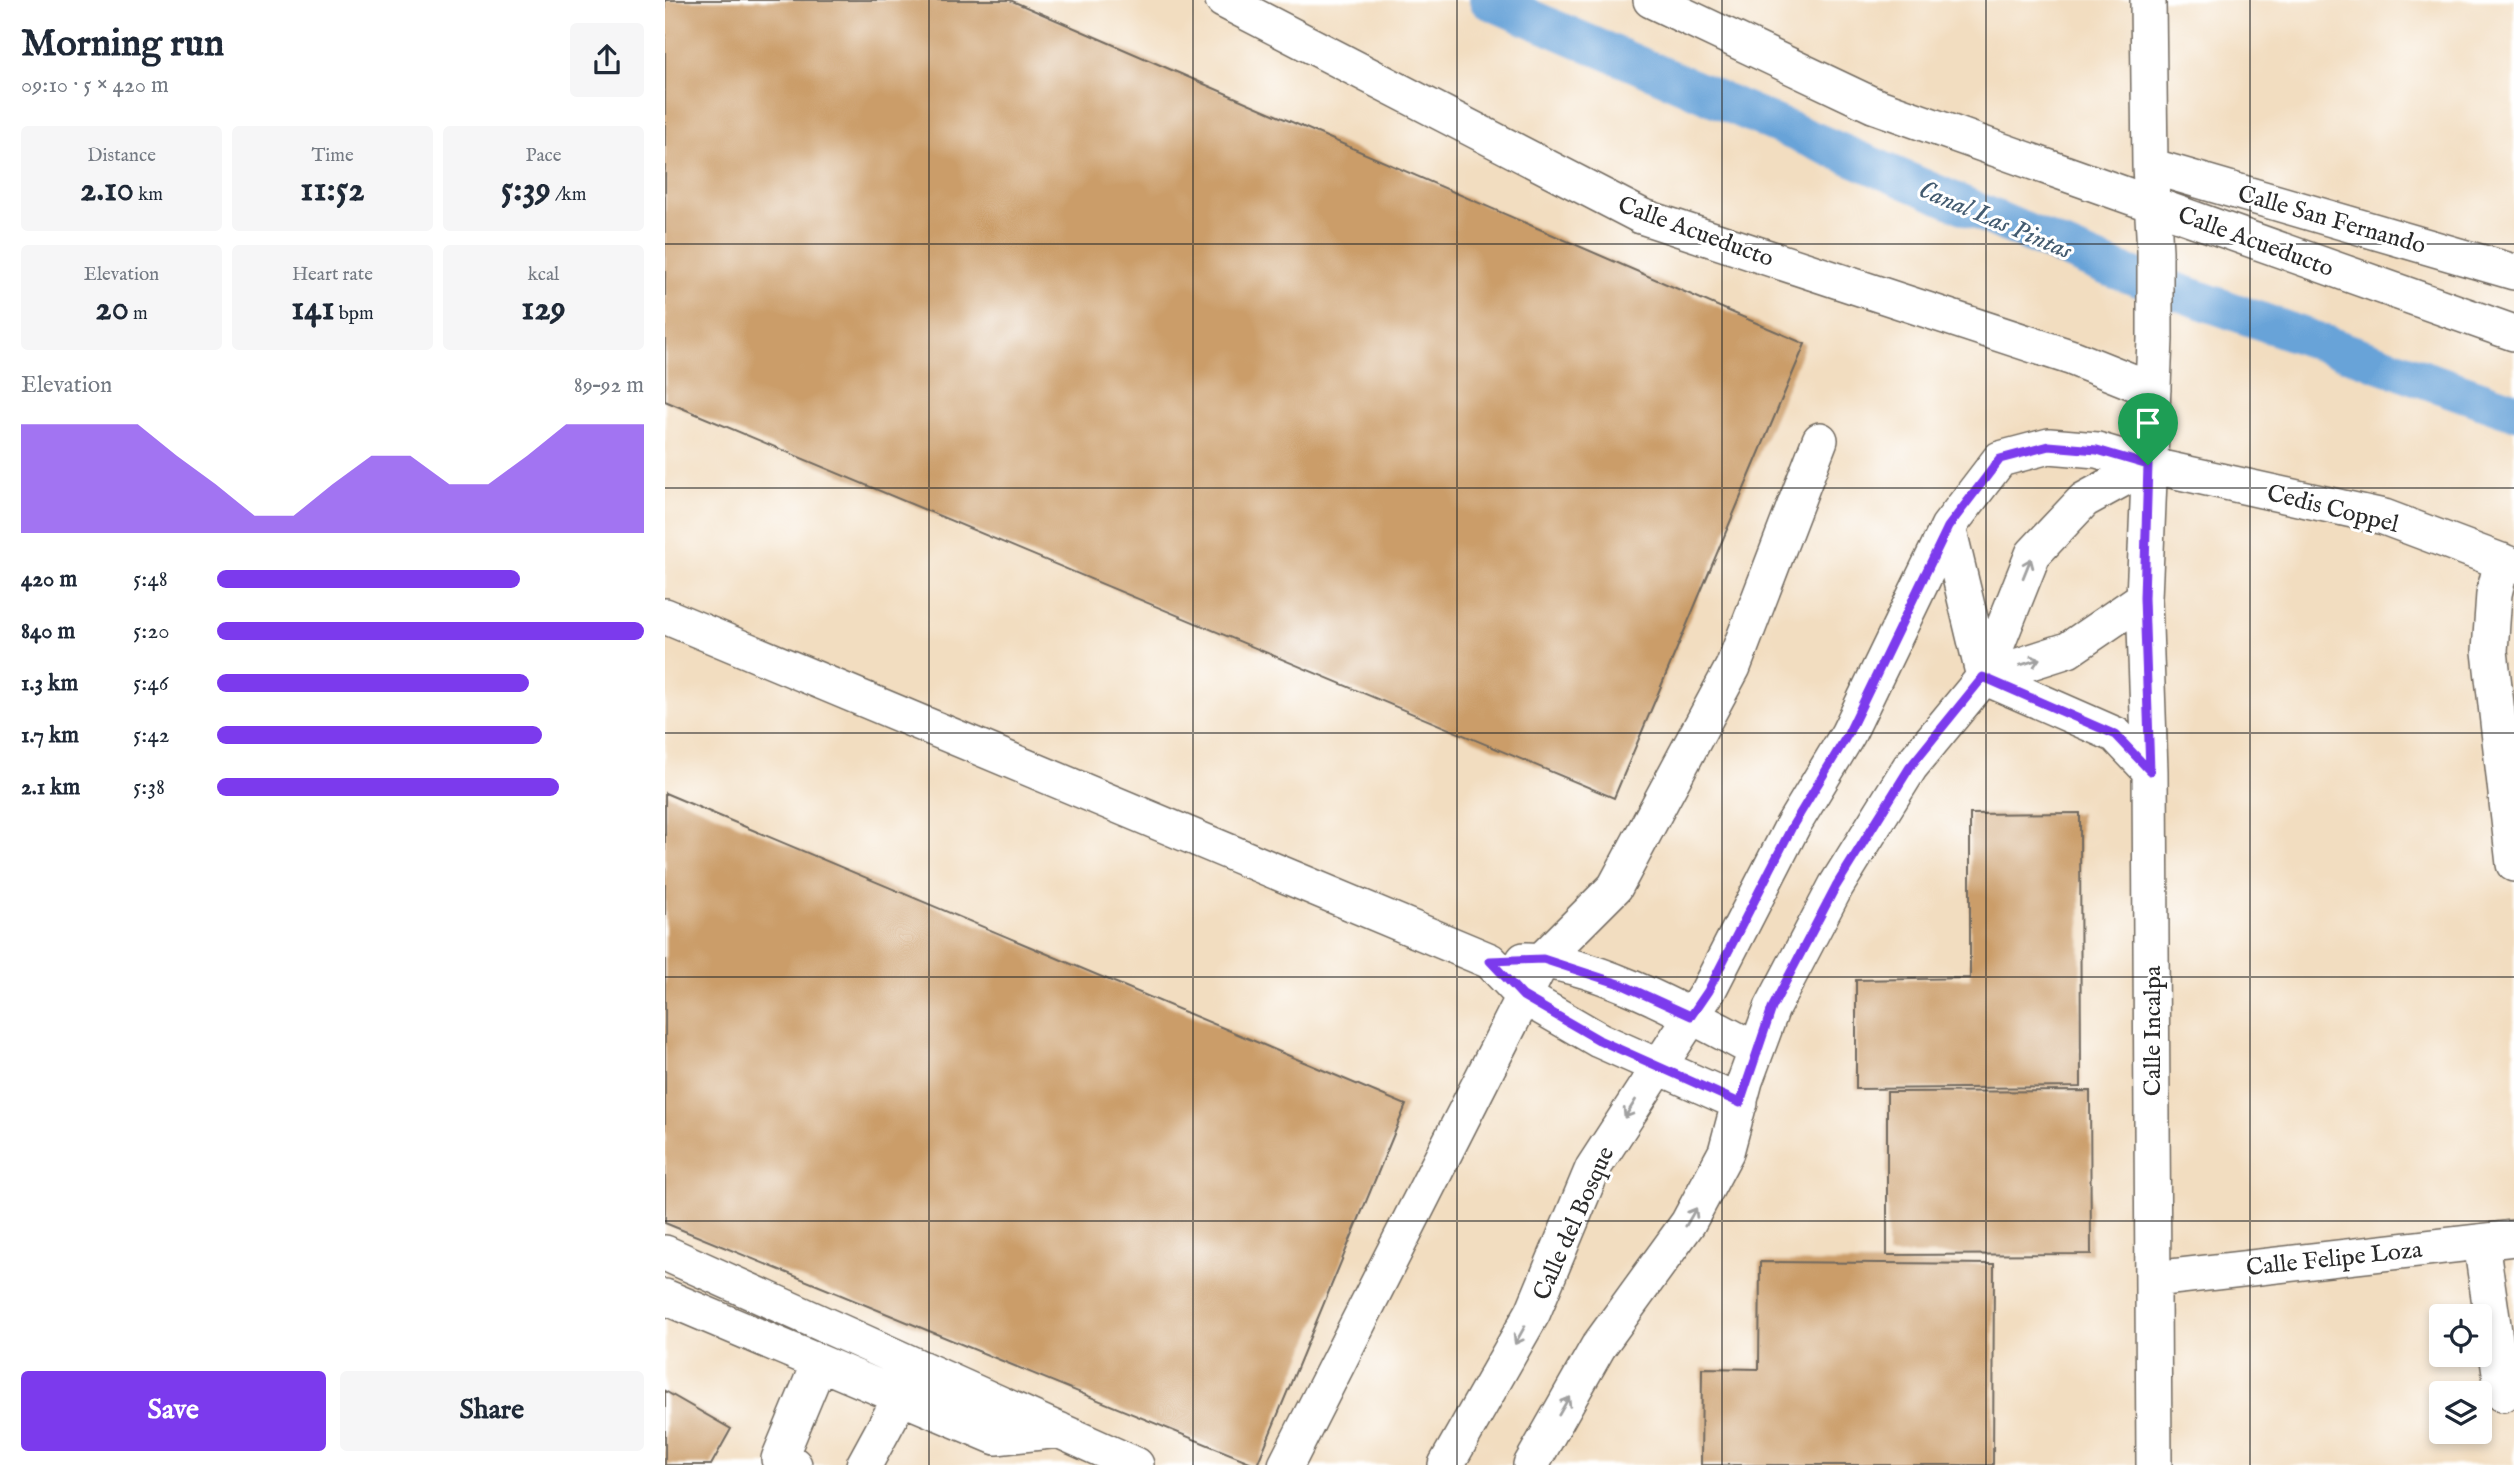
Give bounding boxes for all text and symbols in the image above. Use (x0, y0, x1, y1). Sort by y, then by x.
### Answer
text: Morning run (21, 21, 224, 69)
button: share (570, 23, 644, 97)
text: 09:10 · 5 × 420 m (21, 71, 169, 100)
text: Distance (87, 144, 156, 168)
text: Time (311, 144, 354, 168)
text: Pace (526, 144, 561, 168)
text: 2.10 (80, 168, 134, 213)
text: 11:52 (300, 168, 365, 213)
text: 5:39 (501, 168, 551, 213)
water label: Canal Las Pintas (1914, 173, 2078, 268)
street label: Calle San Fernando (2234, 179, 2429, 262)
text: km (134, 183, 163, 207)
text: /km (551, 183, 586, 207)
street label: Calle Acueducto (1613, 190, 1778, 275)
street label: Calle Acueducto (2173, 200, 2338, 285)
text: Elevation (84, 263, 159, 287)
text: Heart rate (292, 263, 373, 287)
text: kcal (528, 263, 559, 287)
text: 20 (95, 287, 129, 332)
text: 141 (291, 287, 335, 332)
text: 129 (521, 287, 566, 332)
text: m (129, 302, 148, 326)
text: bpm (335, 302, 374, 326)
text: Elevation (21, 371, 112, 400)
text: 89–92 m (574, 371, 644, 400)
pin (2118, 393, 2178, 465)
icon: arrive (2129, 404, 2167, 442)
street label: Cedis Coppel (2264, 478, 2402, 541)
one-way arrow (2022, 557, 2035, 579)
text: 420 m (21, 565, 77, 594)
text: 5:48 (133, 565, 168, 594)
text: 840 m (21, 617, 75, 646)
text: 5:20 (133, 617, 170, 646)
one-way arrow (2019, 654, 2041, 667)
text: 1.3 km (21, 669, 78, 698)
text: 5:46 (133, 669, 168, 698)
text: 1.7 km (21, 721, 79, 750)
text: 5:42 (133, 721, 169, 750)
text: 2.1 km (21, 773, 80, 802)
text: 5:38 (133, 773, 165, 802)
street label: Calle Incalpa (2138, 965, 2169, 1096)
one-way arrow (1623, 1099, 1637, 1118)
street label: Calle del Bosque (1527, 1142, 1622, 1305)
one-way arrow (1684, 1208, 1698, 1228)
street label: Calle Felipe Loza (2245, 1235, 2424, 1284)
map controls (2429, 1304, 2492, 1444)
button: locate (2429, 1304, 2492, 1367)
one-way arrow (1513, 1324, 1526, 1345)
button: Save (21, 1371, 326, 1451)
button: Share (340, 1371, 644, 1451)
button: layers (2429, 1381, 2492, 1444)
one-way arrow (1557, 1396, 1571, 1416)

